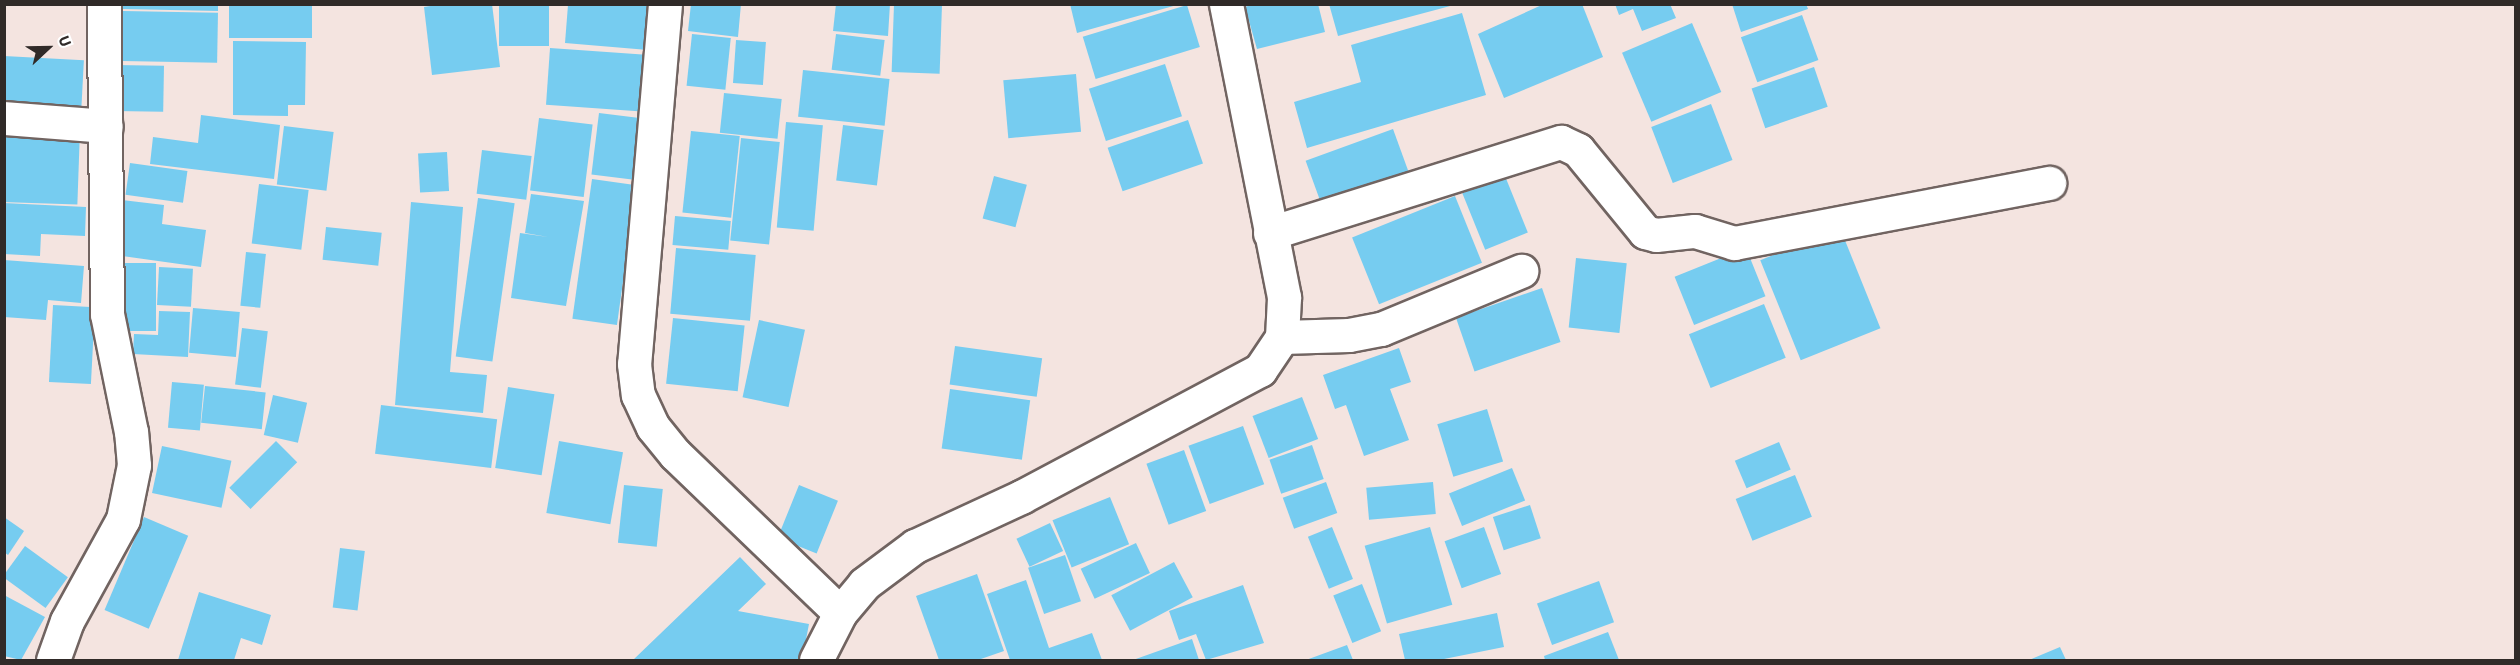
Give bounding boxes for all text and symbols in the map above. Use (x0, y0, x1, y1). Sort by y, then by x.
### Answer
north arrow (18, 18, 78, 78)
text: U (52, 32, 77, 50)

